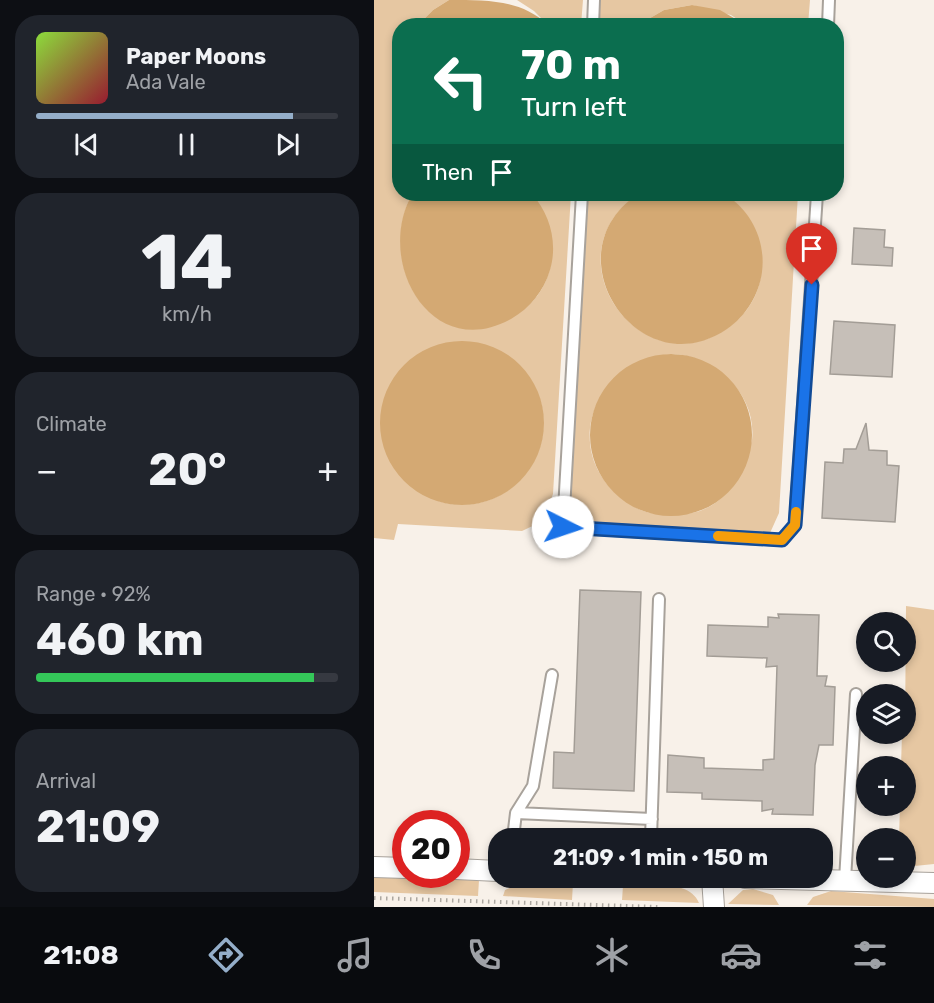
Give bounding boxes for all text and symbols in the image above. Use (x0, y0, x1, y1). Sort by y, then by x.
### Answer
text: 70 m (521, 40, 621, 90)
icon: left (422, 42, 500, 120)
text: Paper Moons (126, 43, 266, 70)
text: Ada Vale (126, 70, 206, 94)
text: Turn left (521, 91, 626, 123)
icon: previous (70, 128, 103, 161)
icon: pause (170, 128, 203, 161)
icon: next (271, 128, 304, 161)
icon: arrive (485, 156, 518, 189)
text: Then (422, 159, 473, 186)
text: 14 (141, 216, 233, 309)
pin (786, 223, 837, 285)
icon: arrive (795, 232, 828, 265)
text: km/h (162, 302, 212, 326)
text: Climate (36, 412, 107, 436)
text: 20° (148, 443, 227, 496)
text: − (36, 451, 57, 490)
text: + (317, 451, 338, 490)
position arrow (531, 495, 595, 559)
text: Range · 92% (36, 582, 151, 606)
map controls (856, 612, 916, 888)
button: search (856, 612, 916, 672)
text: 460 km (36, 613, 204, 666)
button: layers (856, 684, 916, 744)
button: + (856, 756, 916, 816)
text: Arrival (36, 769, 96, 793)
text: 21:09 (36, 800, 160, 853)
speed limit sign: 20 (392, 810, 470, 888)
button: − (856, 828, 916, 888)
text: 21:09 · 1 min · 150 m (553, 844, 768, 871)
icon: directions (205, 934, 247, 976)
icon: music (334, 934, 376, 976)
icon: phone (463, 934, 505, 976)
icon: climate (591, 934, 633, 976)
icon: car (720, 934, 762, 976)
icon: filters (849, 934, 891, 976)
text: 21:08 (43, 939, 119, 971)

